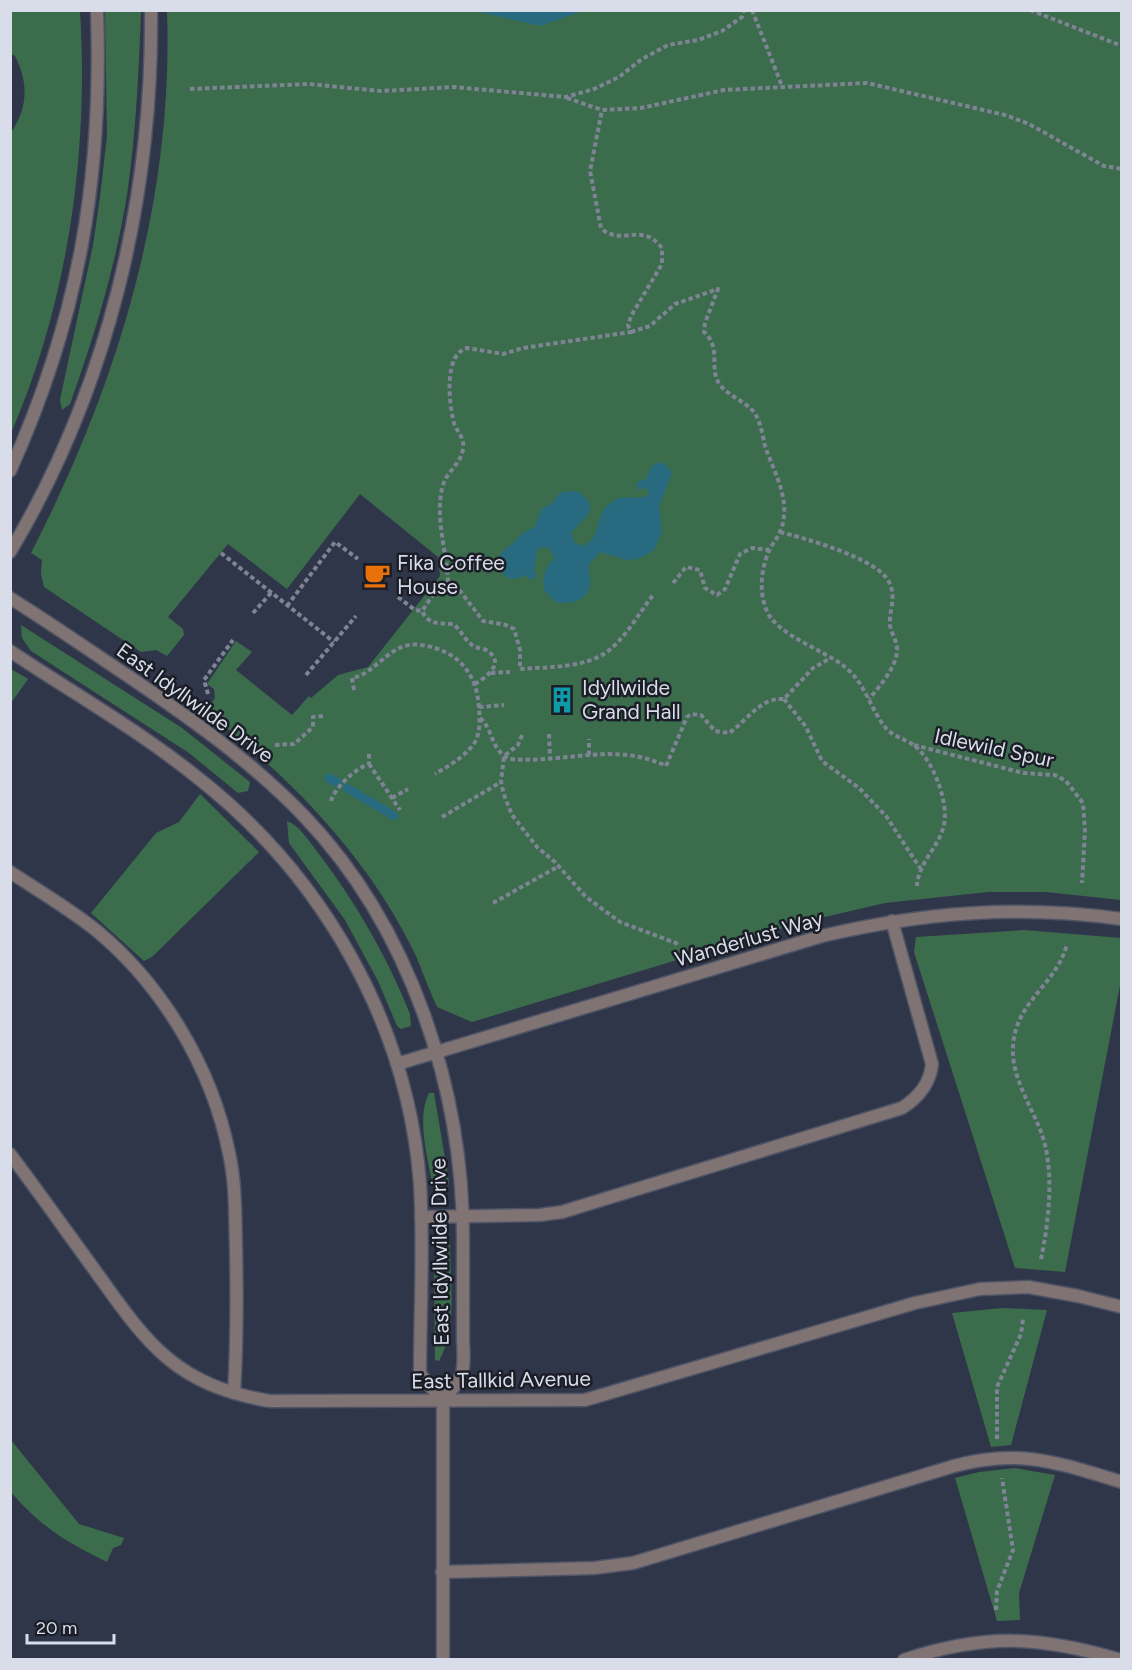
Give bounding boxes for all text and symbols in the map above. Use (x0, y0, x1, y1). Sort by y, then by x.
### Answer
place label: Fika Coffee House (397, 550, 505, 599)
cafe icon: Fika Coffee House (362, 560, 392, 590)
street label: East Idyllwilde Drive (112, 637, 279, 768)
place label: Idyllwilde Grand Hall (582, 675, 681, 724)
building icon: Idyllwilde Grand Hall (547, 685, 577, 715)
street label: Idlewild Spur (932, 723, 1056, 772)
street label: Wanderlust Way (672, 905, 826, 972)
street label: East Idyllwilde Drive (425, 1158, 454, 1346)
street label: East Tallkid Avenue (411, 1365, 591, 1394)
scale bar (27, 1607, 114, 1645)
text: 20 m (36, 1617, 77, 1639)

